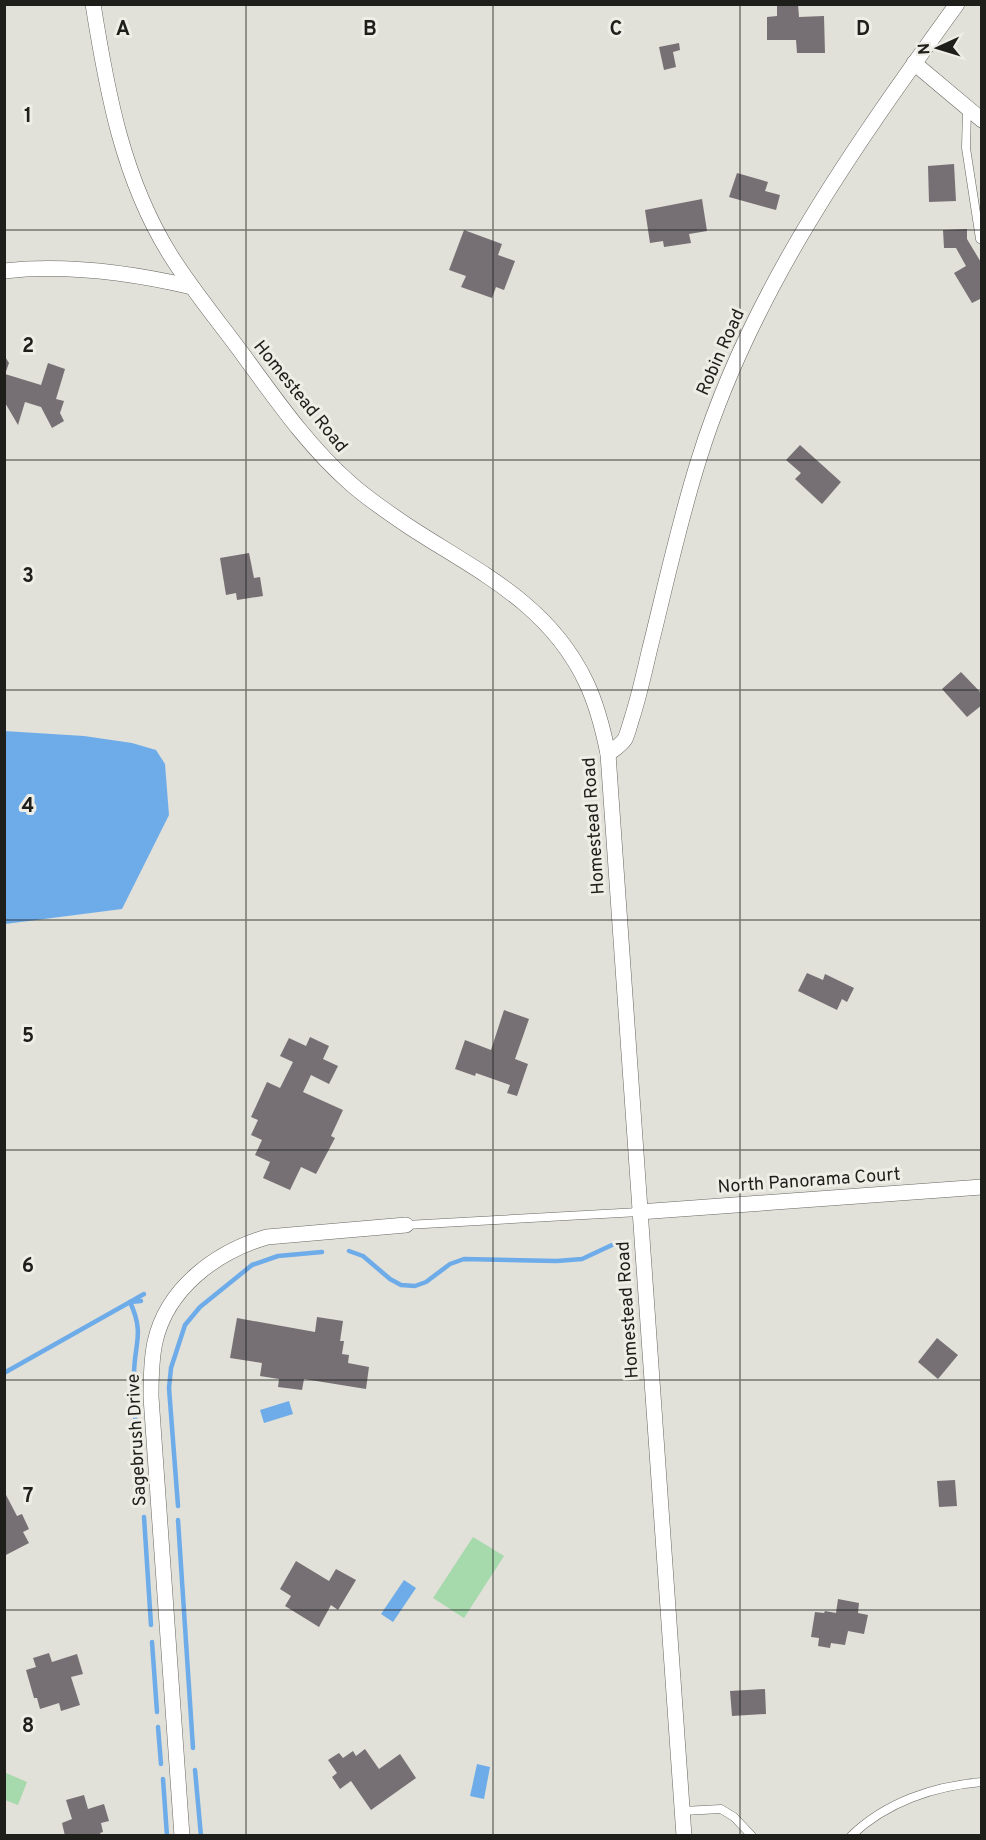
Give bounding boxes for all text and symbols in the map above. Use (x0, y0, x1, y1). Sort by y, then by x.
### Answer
text: A (116, 17, 130, 43)
text: B (363, 17, 377, 43)
text: C (610, 17, 622, 43)
text: D (856, 17, 870, 43)
north arrow (908, 18, 968, 78)
text: N (915, 42, 935, 55)
text: 1 (24, 104, 32, 130)
street label: Robin Road (692, 306, 751, 399)
text: 2 (22, 334, 34, 360)
street label: Homestead Road (248, 336, 352, 458)
text: 3 (22, 564, 34, 590)
street label: Homestead Road (578, 756, 611, 895)
text: 4 (22, 794, 34, 820)
text: 5 (22, 1024, 34, 1050)
street label: North Panorama Court (717, 1164, 901, 1199)
street label: Homestead Road (612, 1240, 645, 1379)
text: 6 (22, 1254, 34, 1280)
street label: Sagebrush Drive (123, 1373, 152, 1507)
text: 7 (23, 1484, 33, 1510)
text: 8 (22, 1714, 34, 1740)

